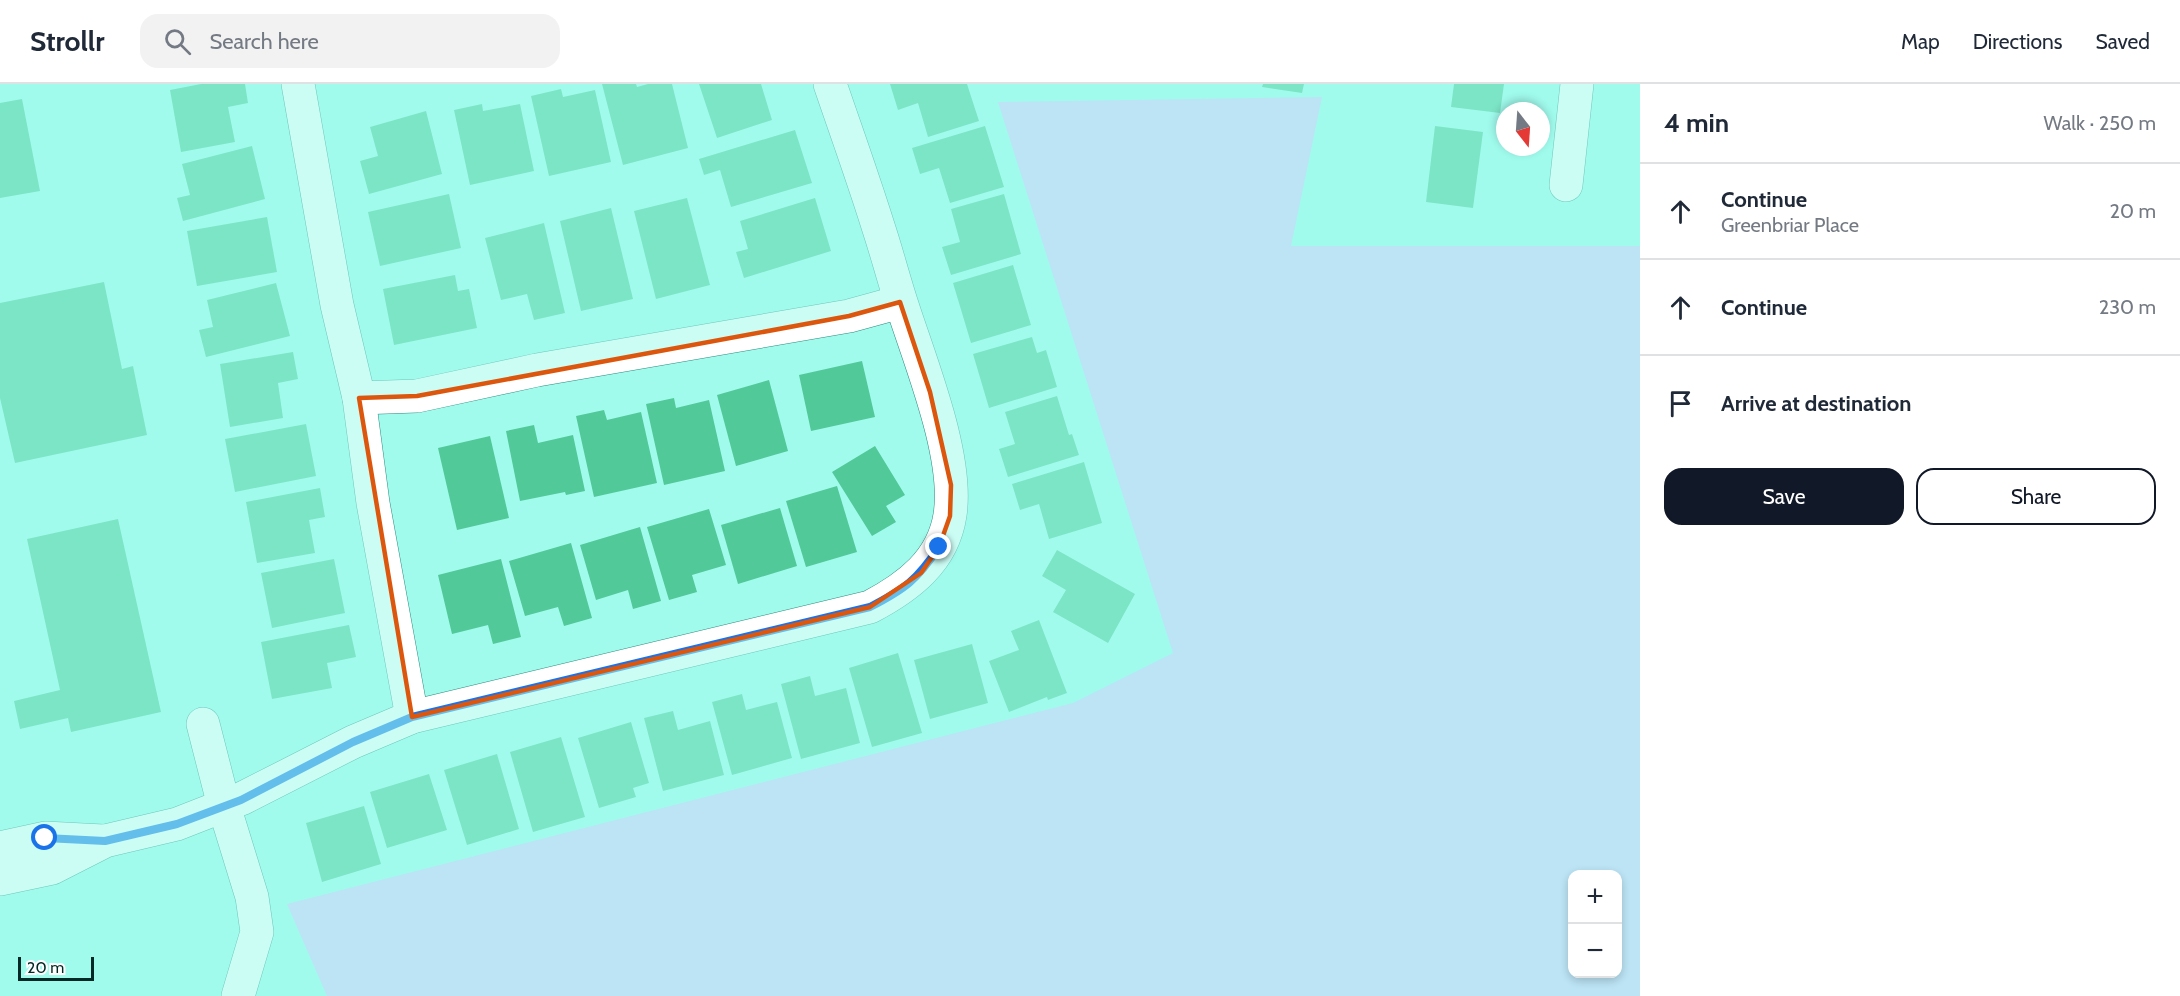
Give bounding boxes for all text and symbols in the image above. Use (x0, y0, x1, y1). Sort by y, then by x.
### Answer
search box (140, 14, 560, 68)
text: Strollr (30, 24, 104, 58)
icon: search (161, 25, 194, 58)
text: Search here (209, 28, 319, 55)
text: Map (1901, 29, 1940, 54)
text: Directions (1973, 29, 2062, 54)
text: Saved (2095, 29, 2150, 54)
north arrow (1496, 102, 1550, 156)
text: 4 min (1664, 107, 1729, 139)
text: Walk · 250 m (2044, 111, 2156, 135)
text: Continue (1721, 186, 1807, 213)
icon: ahead (1664, 195, 1697, 228)
text: 20 m (2110, 199, 2156, 223)
text: Greenbriar Place (1721, 213, 1859, 237)
icon: ahead (1664, 291, 1697, 324)
text: Continue (1721, 294, 1807, 321)
text: 230 m (2099, 295, 2156, 319)
icon: arrive (1664, 387, 1697, 420)
text: Arrive at destination (1721, 390, 1911, 417)
button: Save (1664, 468, 1904, 525)
button: Share (1916, 468, 2156, 525)
route end (925, 533, 951, 559)
route start (31, 824, 57, 850)
map controls (1568, 870, 1622, 978)
button: + (1568, 870, 1622, 924)
button: − (1568, 924, 1622, 978)
scale bar (18, 954, 94, 982)
text: 20 m (27, 958, 64, 977)

